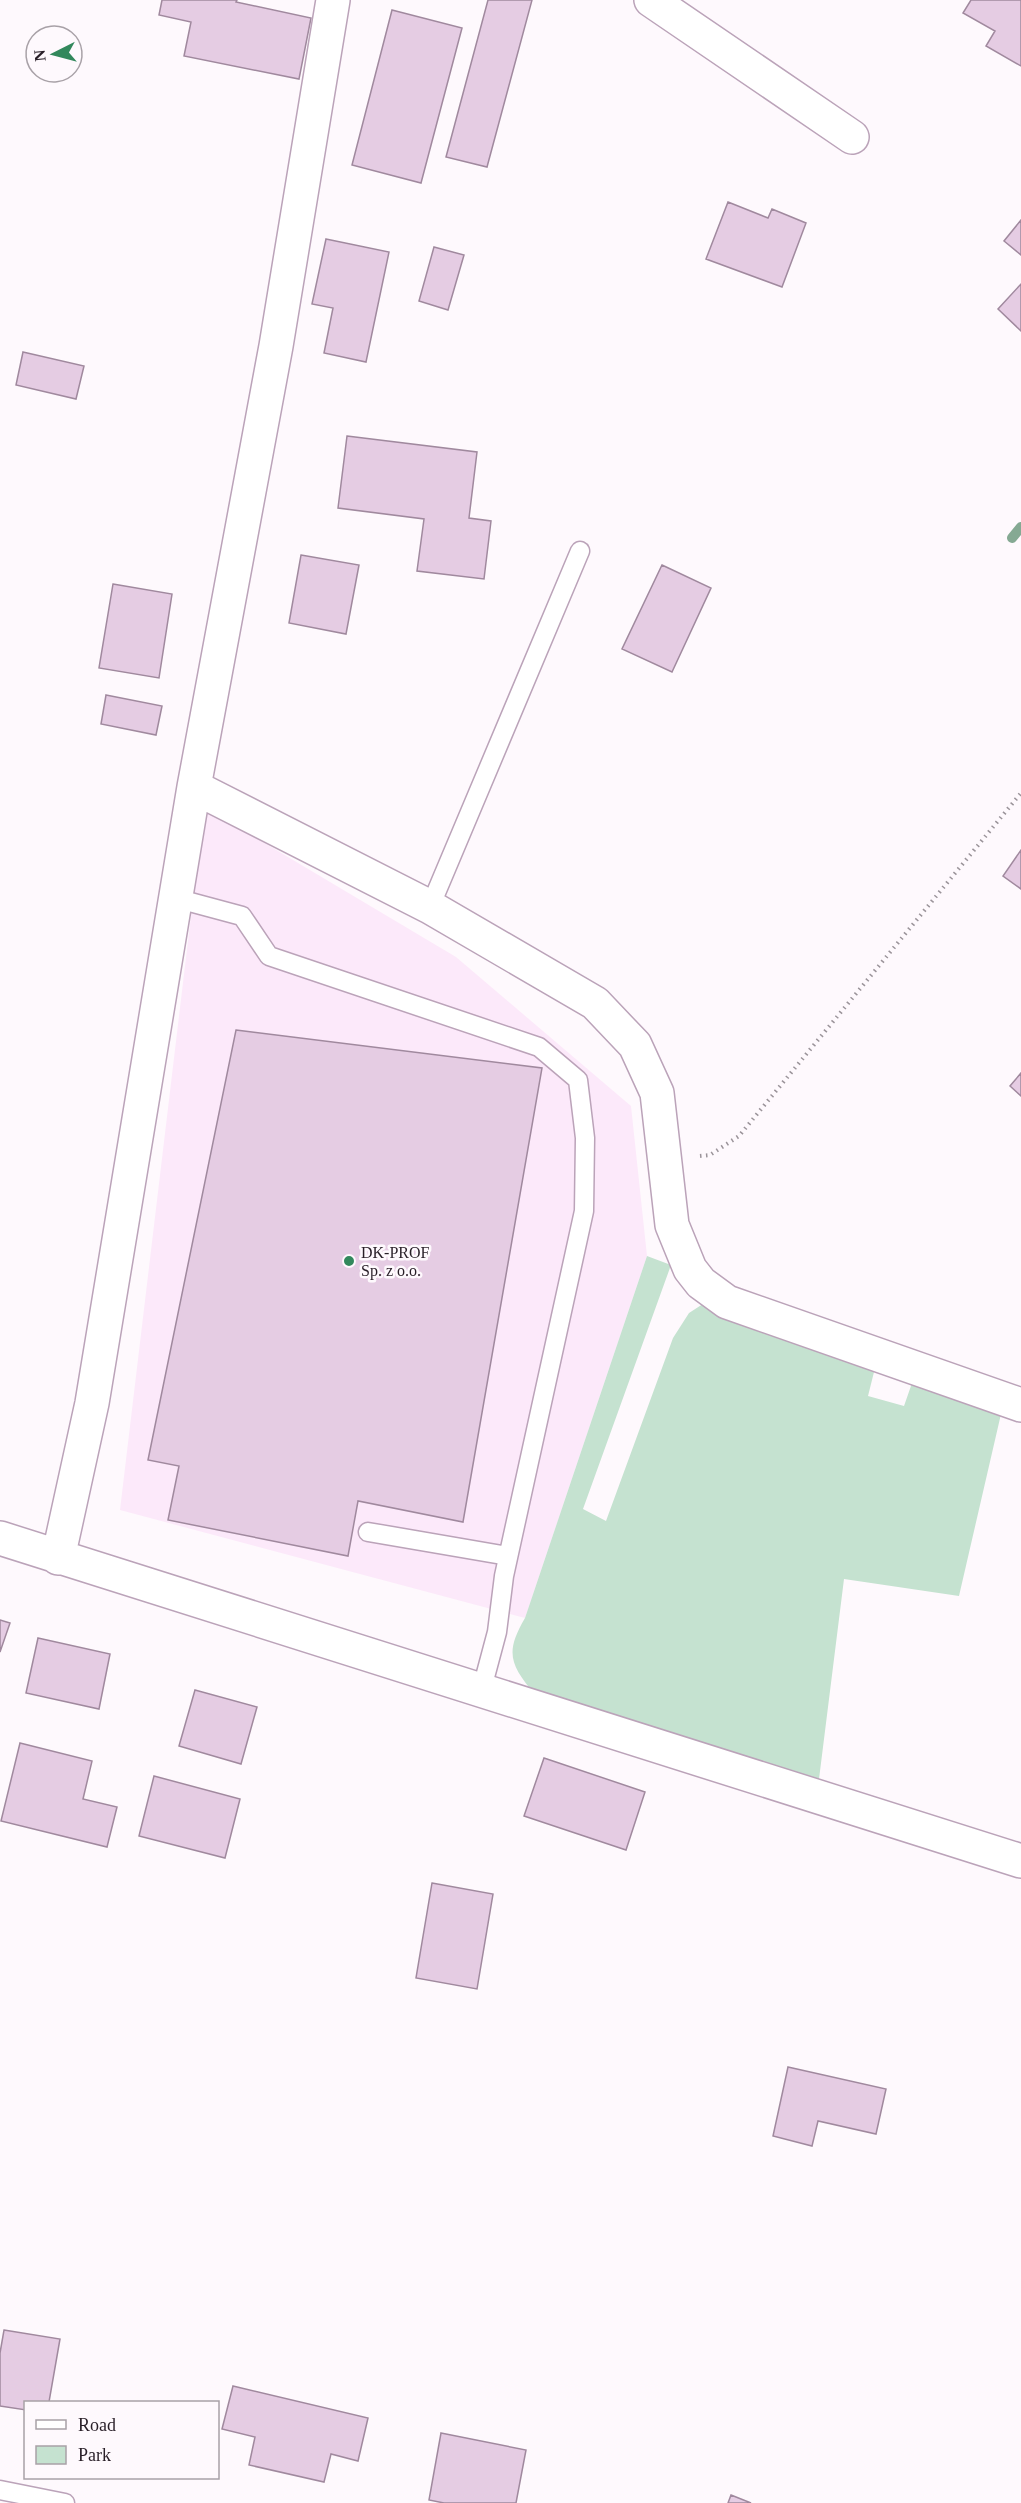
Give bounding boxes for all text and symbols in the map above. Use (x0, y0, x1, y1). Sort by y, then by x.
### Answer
north arrow (24, 24, 84, 84)
text: N (30, 48, 49, 62)
place label: DK-PROF Sp. z o.o. (361, 1244, 430, 1280)
marker: DK-PROF Sp. z o.o. (342, 1254, 356, 1268)
legend (24, 2401, 219, 2479)
text: Road (78, 2415, 116, 2435)
text: Park (78, 2445, 111, 2465)

